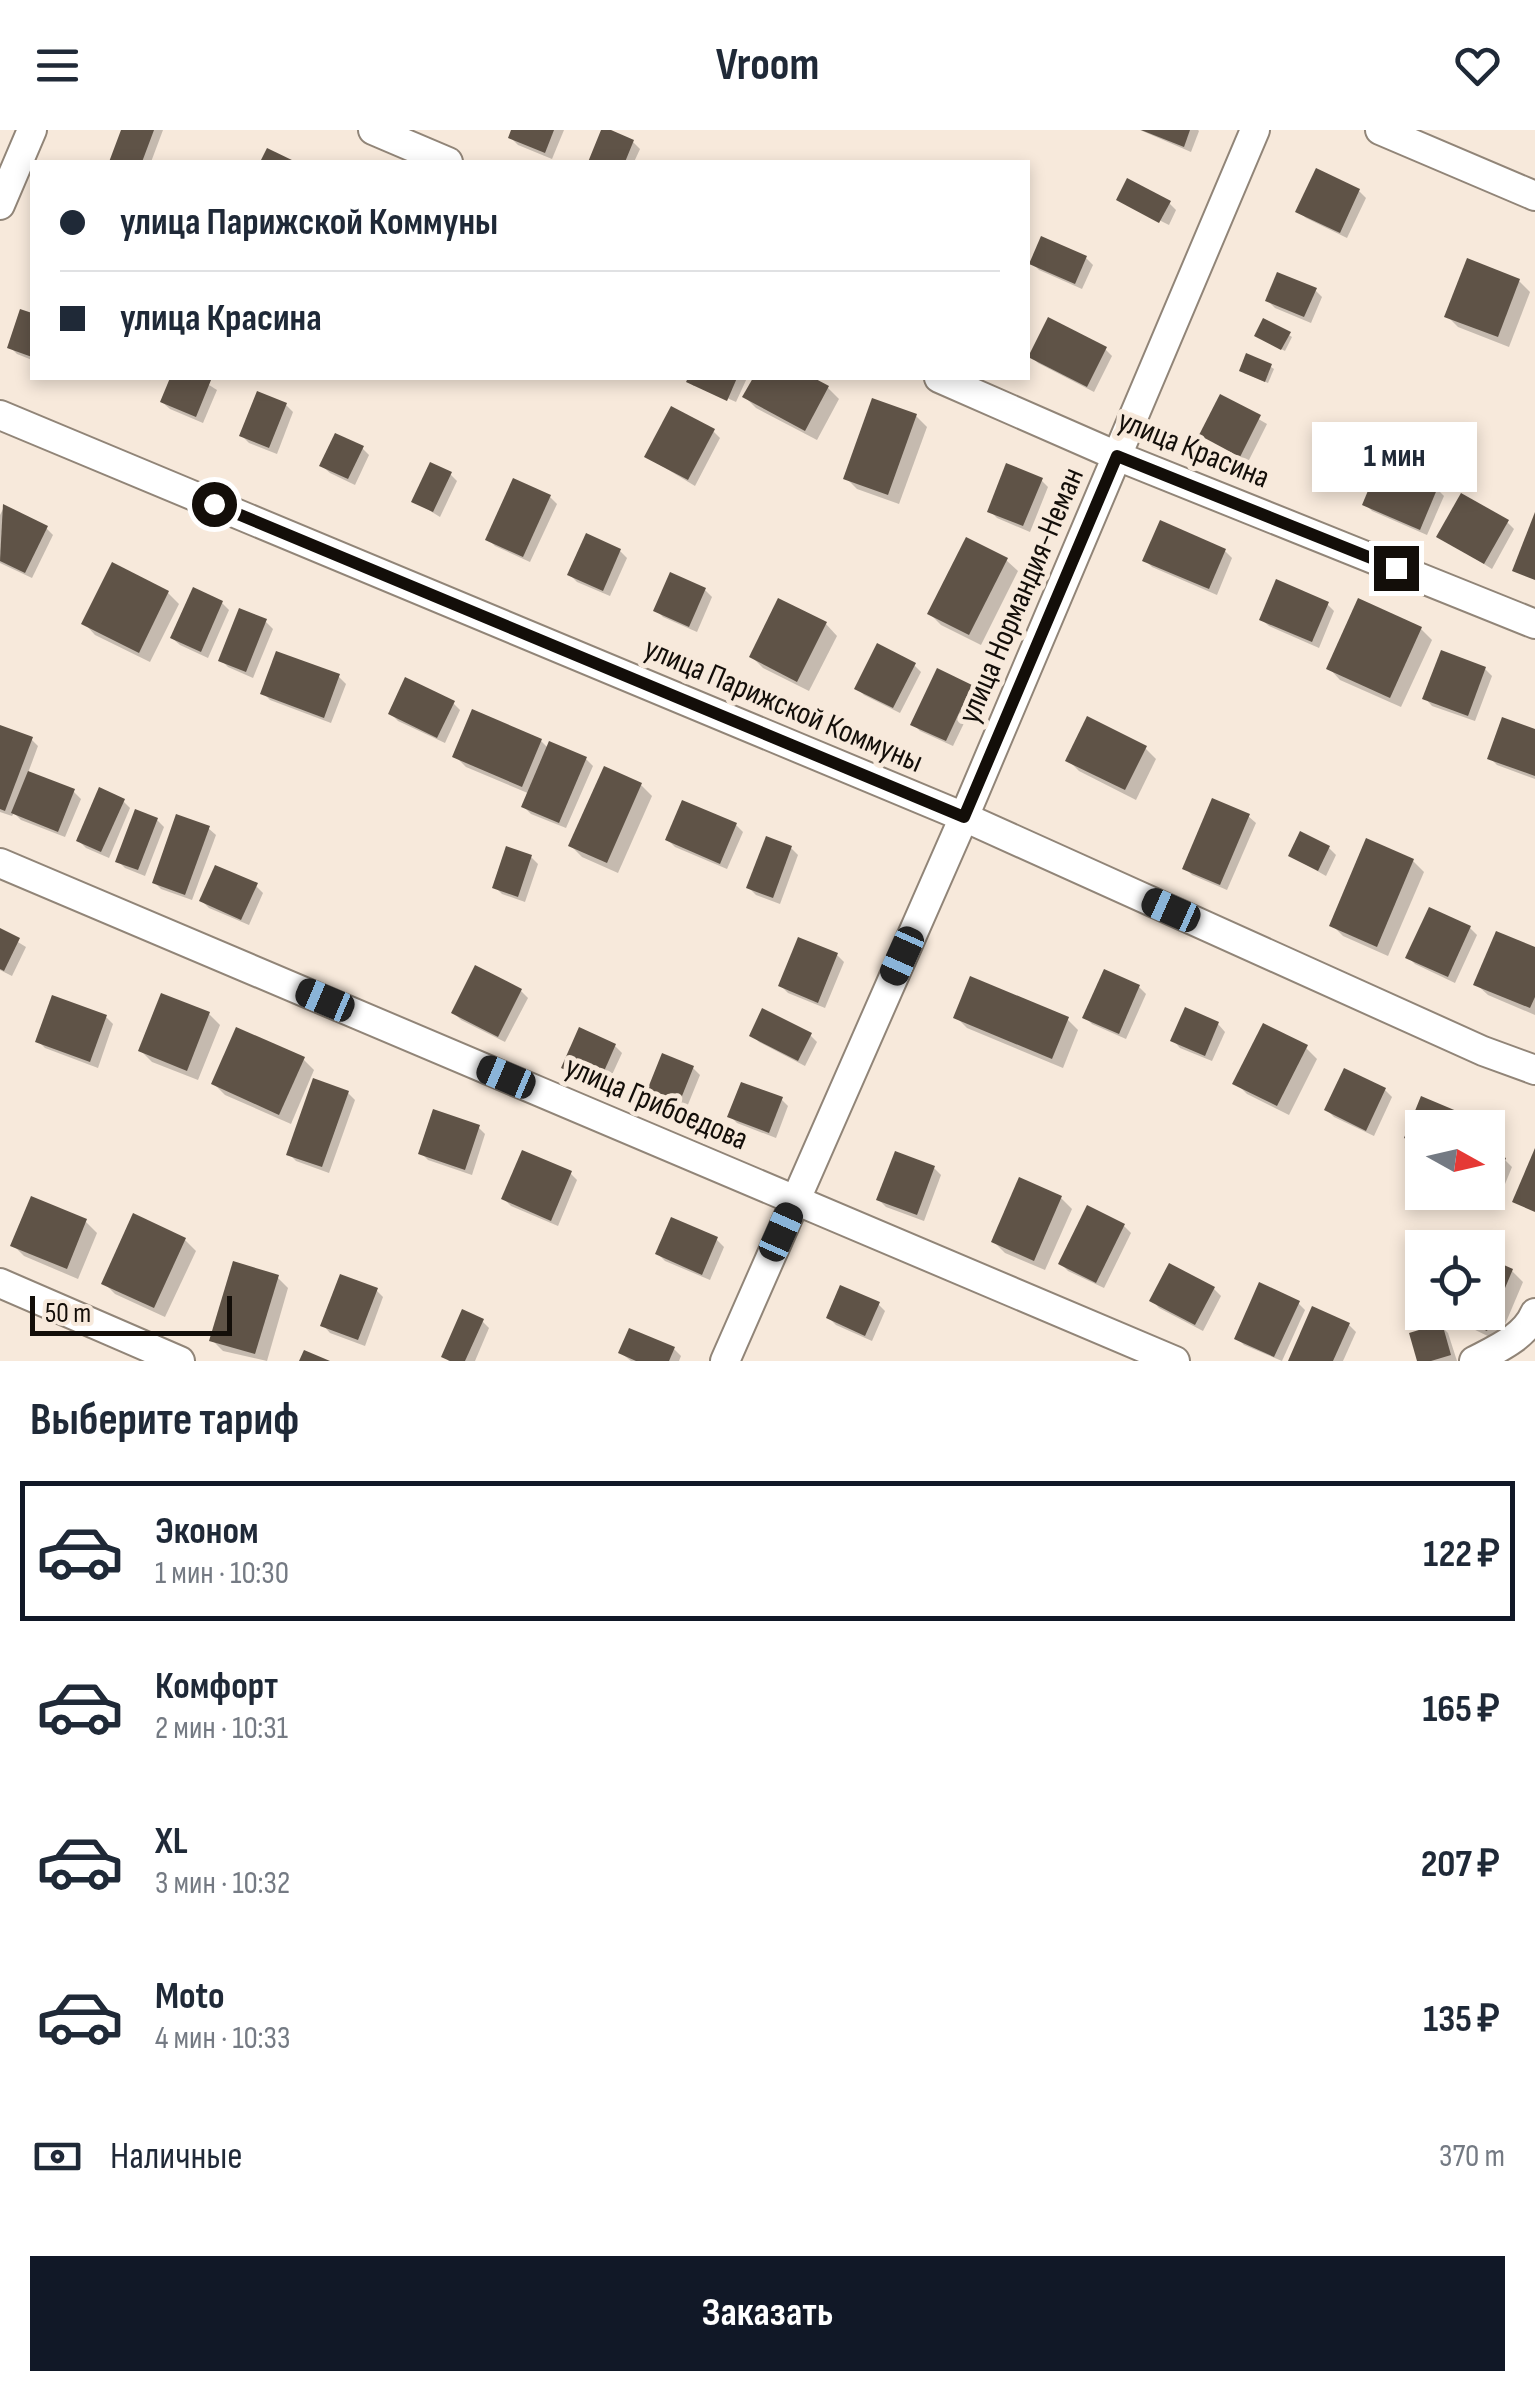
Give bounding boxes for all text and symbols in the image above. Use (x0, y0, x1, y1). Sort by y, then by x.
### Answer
icon: menu (30, 38, 85, 93)
text: Vroom (716, 38, 819, 93)
icon: heart (1450, 38, 1505, 93)
text: улица Парижской Коммуны (120, 200, 498, 245)
text: улица Красина (120, 296, 322, 341)
street label: улица Красина (1112, 401, 1275, 497)
callout: 1 мин (1314, 423, 1478, 493)
text: 1 мин (1363, 437, 1426, 476)
street label: улица Нормандия-Неман (950, 462, 1093, 729)
route start (192, 482, 237, 527)
route end (1374, 546, 1419, 591)
street label: улица Парижской Коммуны (638, 629, 929, 782)
car (1137, 884, 1205, 936)
car (876, 922, 928, 990)
car (292, 974, 358, 1026)
street label: улица Грибоедова (559, 1047, 754, 1159)
car (473, 1051, 539, 1103)
north arrow (1405, 1110, 1505, 1210)
map controls (1405, 1110, 1505, 1330)
car (755, 1198, 807, 1266)
button: locate (1405, 1230, 1505, 1330)
scale bar (30, 1291, 232, 1336)
text: 50 m (45, 1297, 91, 1330)
text: Выберите тариф (30, 1393, 299, 1448)
icon: car (35, 1506, 125, 1596)
text: Эконом (155, 1509, 259, 1554)
text: 122 ₽ (1423, 1532, 1500, 1577)
text: 1 мин · 10:30 (155, 1554, 289, 1593)
icon: car (35, 1661, 125, 1751)
text: Комфорт (155, 1664, 278, 1709)
text: 165 ₽ (1422, 1687, 1500, 1732)
text: 2 мин · 10:31 (155, 1709, 288, 1748)
icon: car (35, 1816, 125, 1906)
text: XL (155, 1819, 188, 1864)
text: 207 ₽ (1421, 1842, 1500, 1887)
text: 3 мин · 10:32 (155, 1864, 290, 1903)
icon: car (35, 1971, 125, 2061)
text: Moto (155, 1974, 225, 2019)
text: 135 ₽ (1423, 1997, 1500, 2042)
text: 4 мин · 10:33 (155, 2019, 290, 2058)
icon: cash (30, 2129, 85, 2184)
text: Наличные (110, 2134, 243, 2179)
text: 370 m (1439, 2137, 1505, 2176)
button: Заказать (30, 2256, 1505, 2371)

